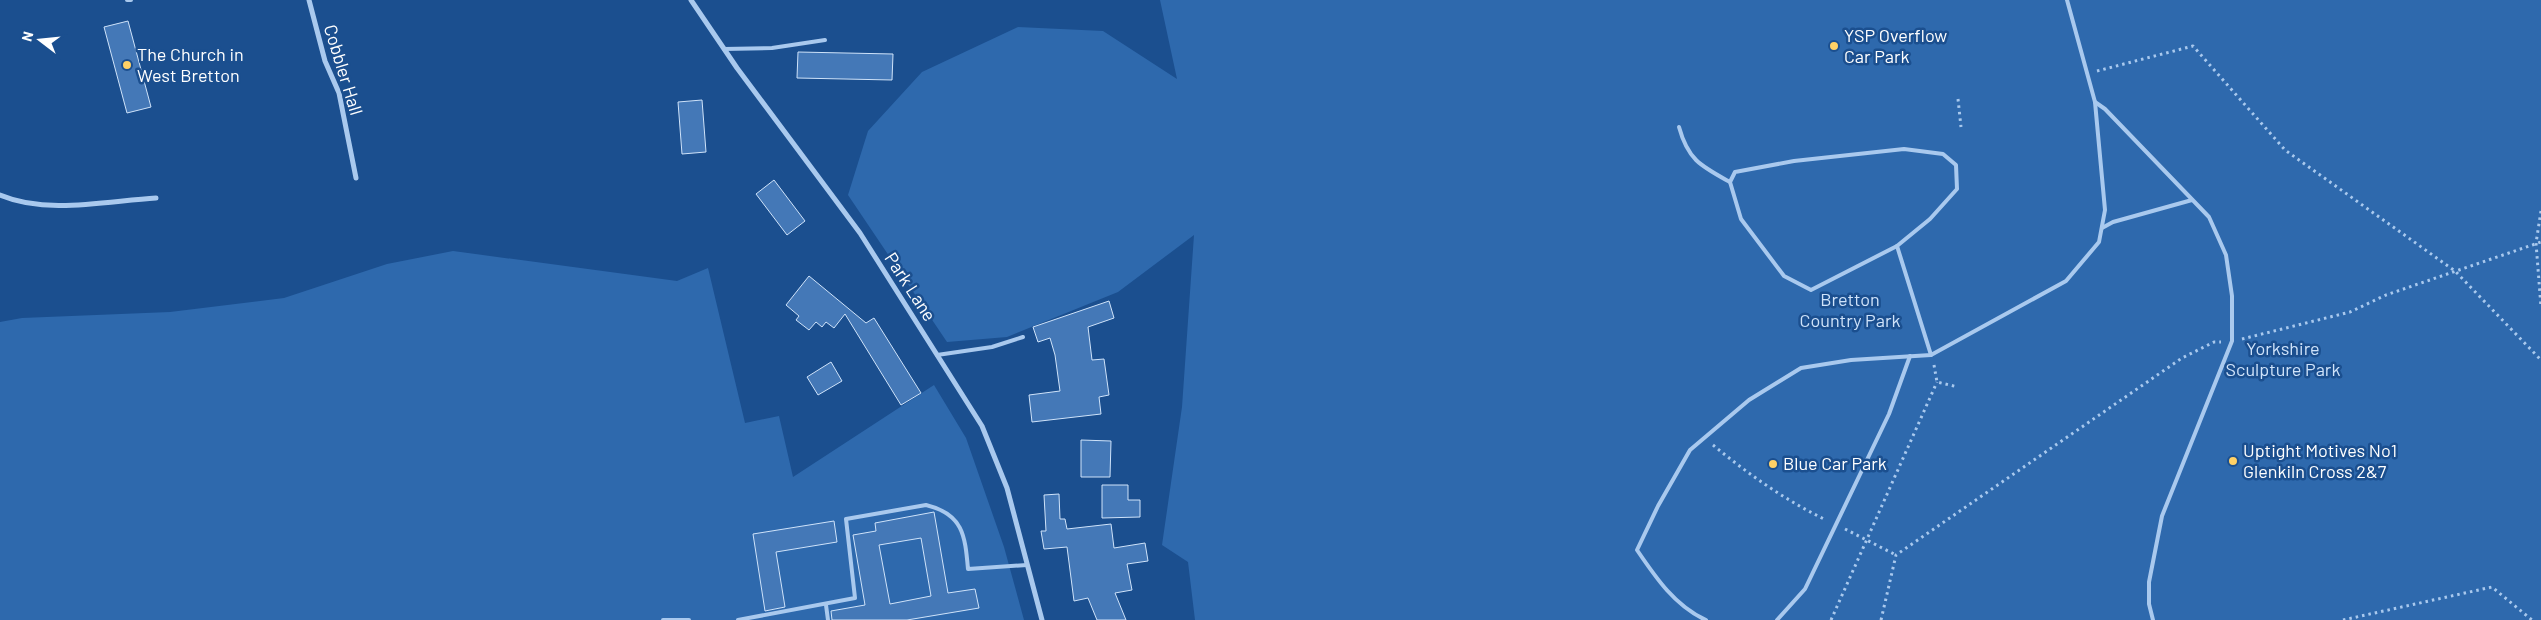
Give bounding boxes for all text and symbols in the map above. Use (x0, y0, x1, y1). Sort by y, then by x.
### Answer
north arrow (15, 15, 65, 65)
street label: Cobbler Hall (320, 22, 368, 118)
place label: YSP Overflow Car Park (1844, 24, 1947, 67)
text: N (18, 29, 36, 43)
marker: YSP Overflow Car Park (1828, 40, 1840, 52)
place label: The Church in West Bretton (137, 43, 244, 86)
marker: The Church in West Bretton (121, 59, 133, 71)
street label: Park Lane (880, 248, 941, 325)
park label: Bretton Country Park (1800, 288, 1900, 331)
park label: Yorkshire Sculpture Park (2226, 337, 2340, 380)
place label: Uptight Motives No1 Glenkiln Cross 2&7 (2243, 439, 2397, 482)
place label: Blue Car Park (1783, 452, 1887, 474)
marker: Uptight Motives No1 Glenkiln Cross 2&7 (2227, 455, 2239, 467)
marker: Blue Car Park (1767, 458, 1779, 470)

